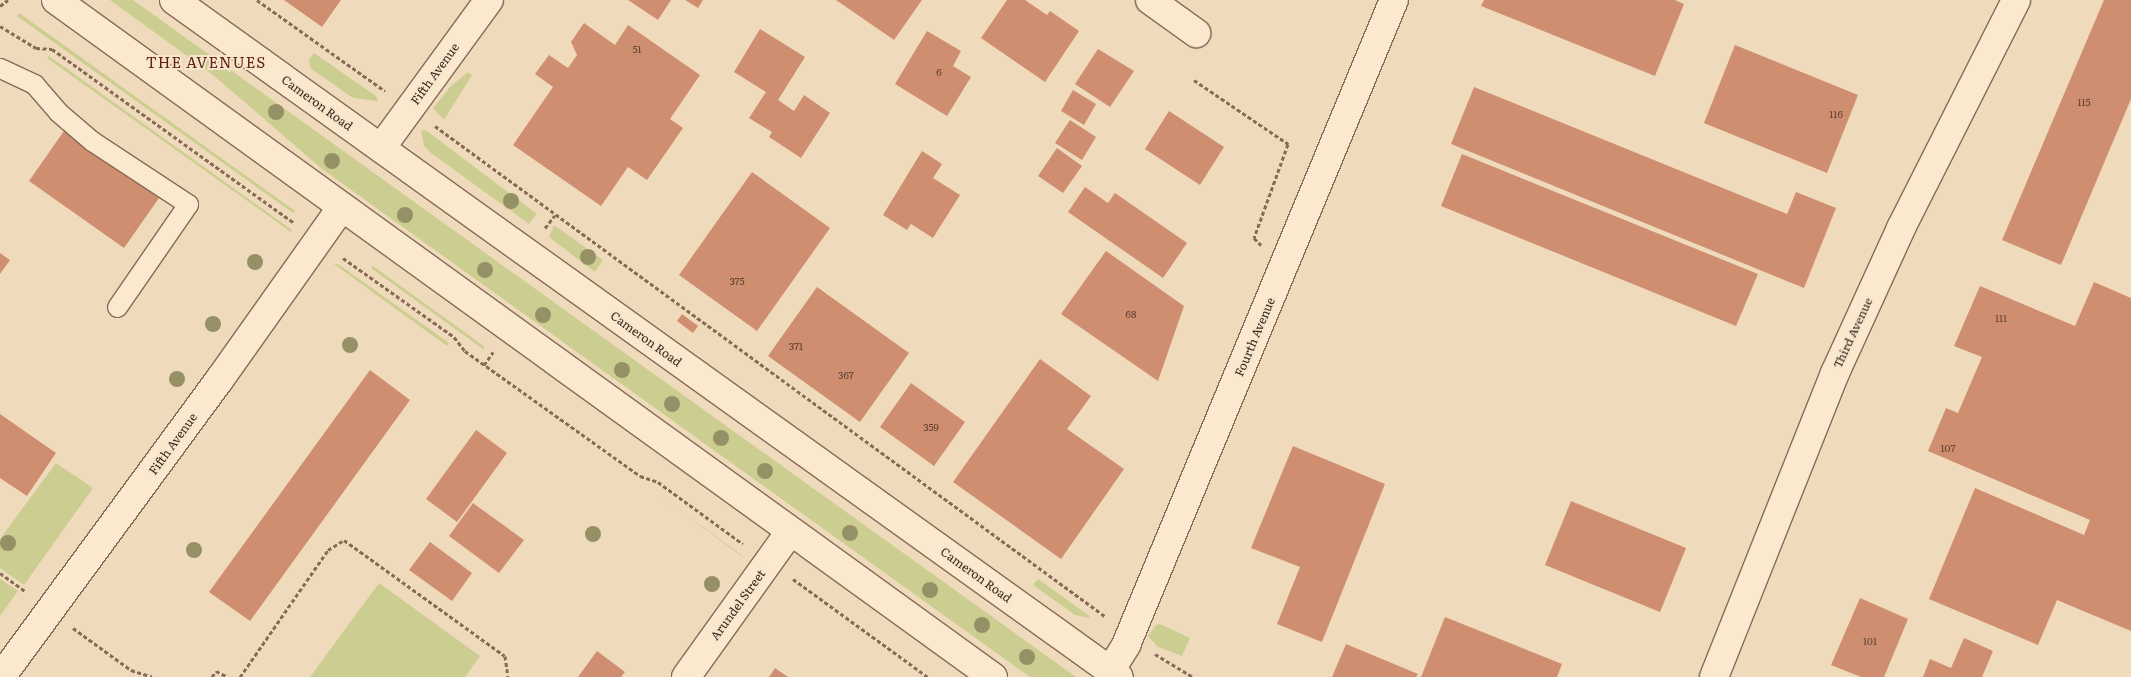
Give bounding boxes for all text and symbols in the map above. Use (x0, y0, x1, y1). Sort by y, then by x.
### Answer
street label: Fifth Avenue (408, 40, 462, 108)
house number: 51 (632, 43, 642, 55)
district label: THE AVENUES (144, 53, 268, 71)
house number: 6 (936, 66, 942, 78)
street label: Cameron Road (279, 72, 355, 134)
house number: 115 (2077, 96, 2091, 108)
house number: 116 (1829, 108, 1843, 120)
house number: 375 (729, 275, 745, 287)
street label: Fourth Avenue (1232, 295, 1278, 379)
street label: Third Avenue (1830, 295, 1876, 371)
street label: Cameron Road (608, 308, 684, 370)
house number: 68 (1126, 308, 1136, 320)
house number: 111 (1995, 312, 2007, 324)
house number: 371 (789, 340, 803, 352)
house number: 367 (838, 369, 854, 381)
street label: Fifth Avenue (146, 410, 200, 478)
house number: 359 (923, 421, 939, 433)
house number: 107 (1941, 442, 1955, 454)
street label: Cameron Road (938, 544, 1014, 606)
street label: Arundel Street (708, 567, 768, 643)
house number: 101 (1863, 635, 1877, 647)

